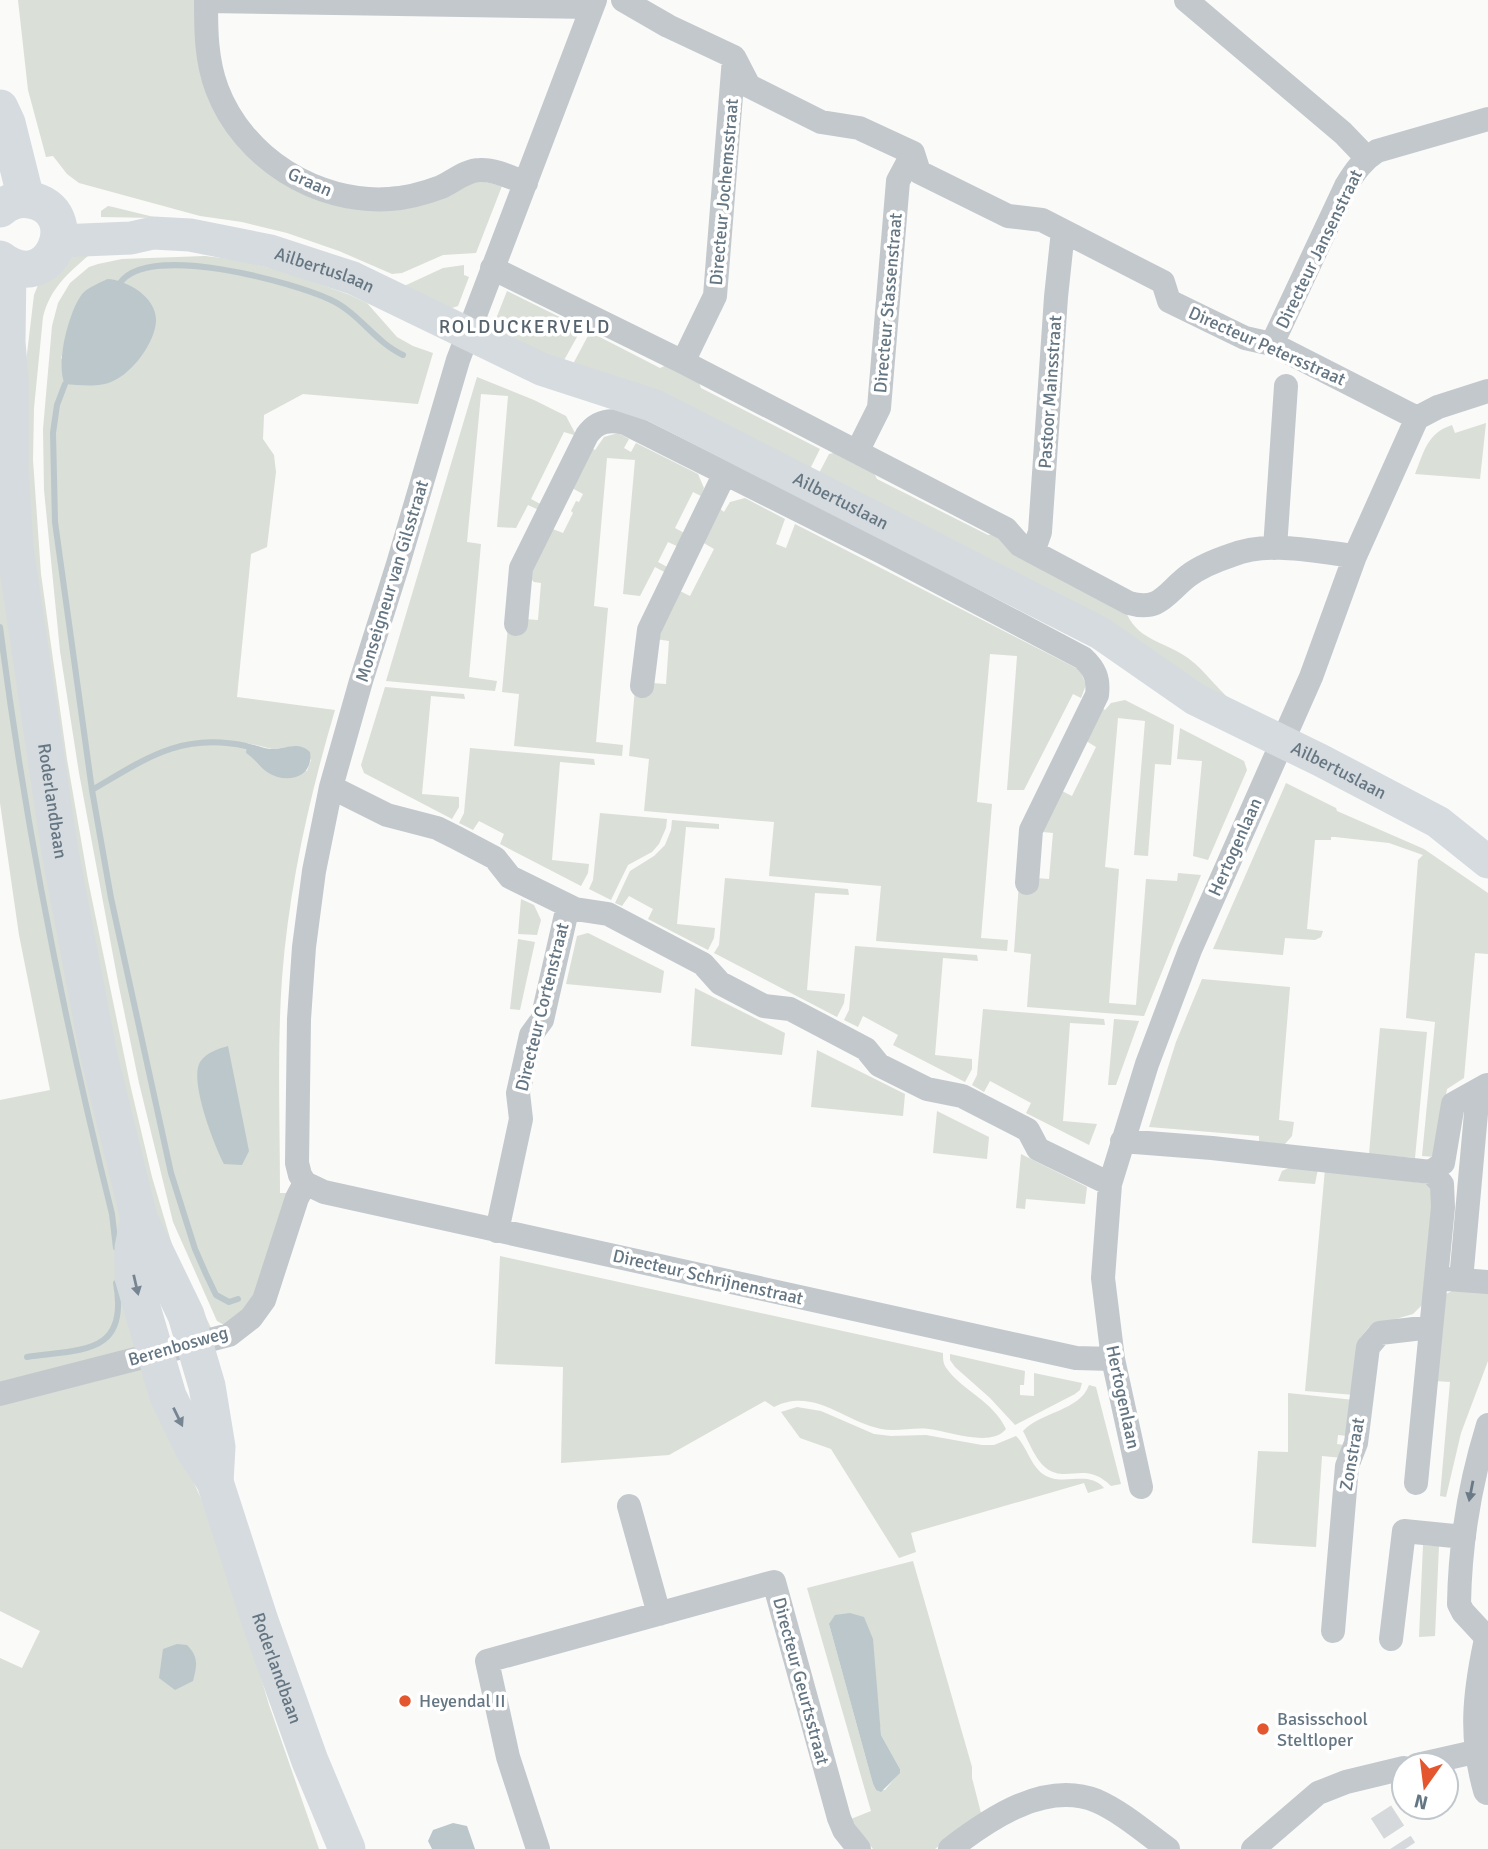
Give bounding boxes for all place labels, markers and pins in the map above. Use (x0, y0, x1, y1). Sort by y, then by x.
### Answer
place label: Heyendal II (419, 1690, 505, 1712)
marker: Heyendal II (397, 1693, 413, 1709)
place label: Basisschool Steltloper (1277, 1708, 1368, 1751)
marker: Basisschool Steltloper (1255, 1721, 1271, 1737)

